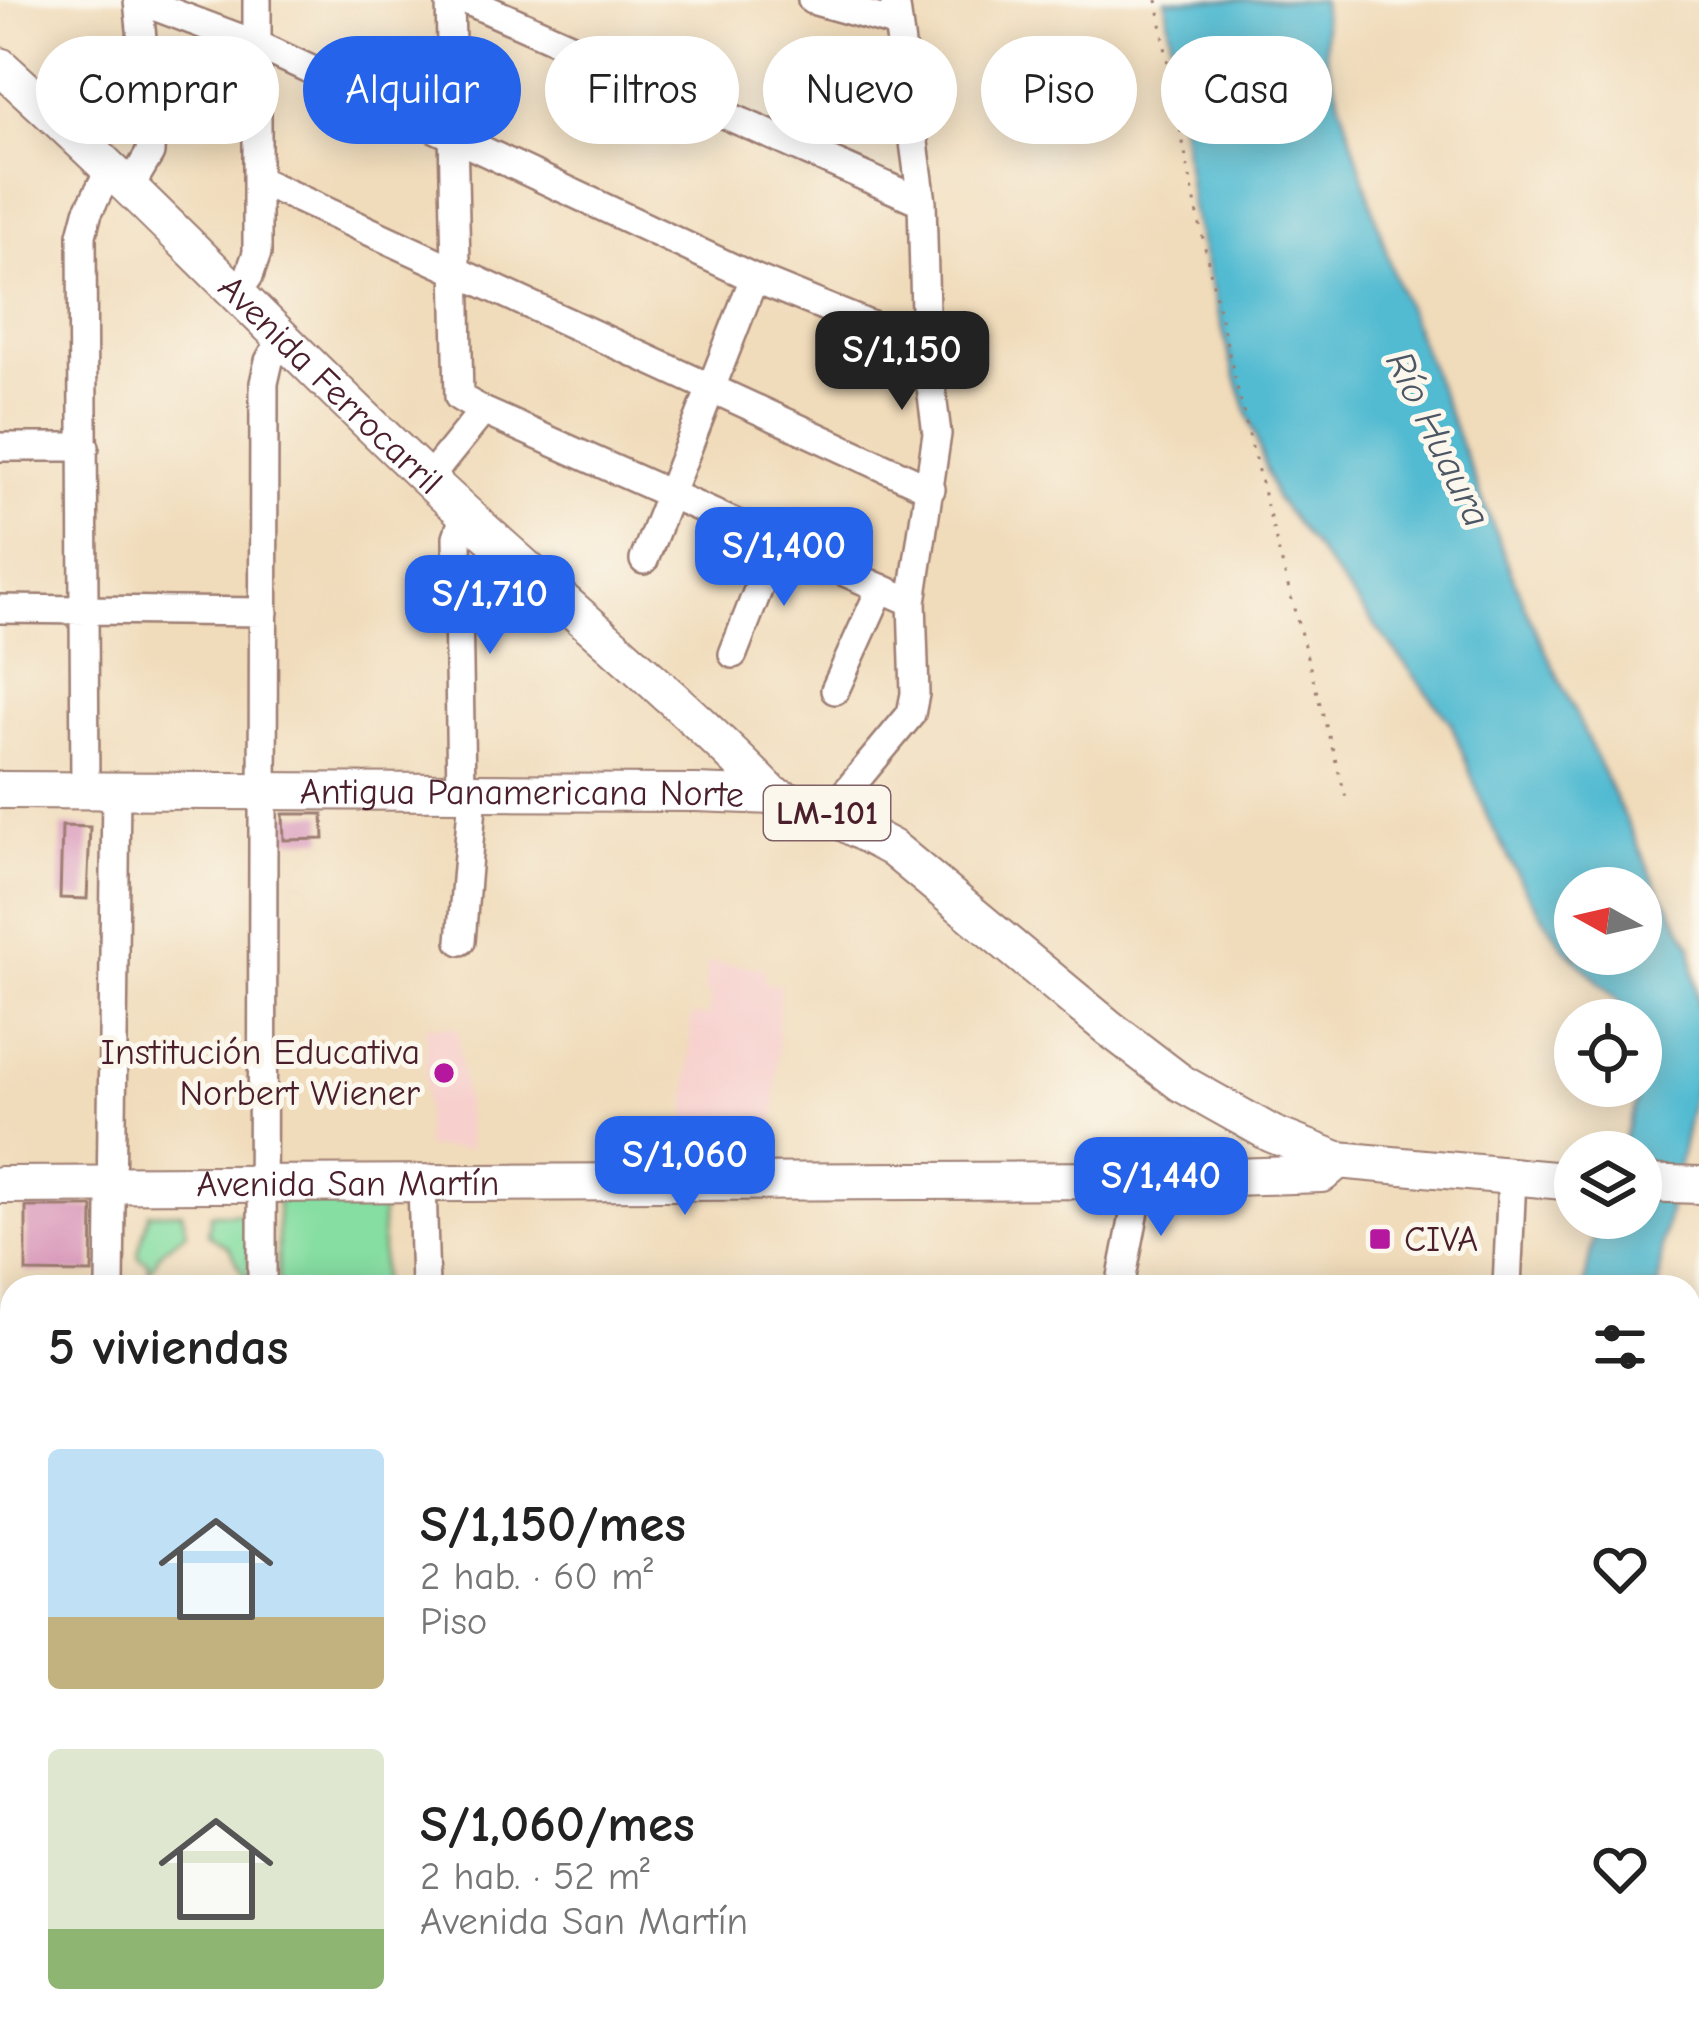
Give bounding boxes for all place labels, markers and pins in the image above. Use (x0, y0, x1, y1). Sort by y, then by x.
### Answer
pin: S/1,150 (791, 311, 1013, 413)
pin: S/1,400 (673, 507, 895, 609)
pin: S/1,710 (379, 555, 601, 657)
place label: Institución Educativa Norbert Wiener (101, 1032, 421, 1114)
marker: Institución Educativa Norbert Wiener (431, 1060, 457, 1086)
pin: S/1,060 (574, 1116, 796, 1218)
pin: S/1,440 (1050, 1137, 1272, 1239)
place label: CIVA (1404, 1219, 1478, 1260)
marker: CIVA (1367, 1226, 1393, 1252)

